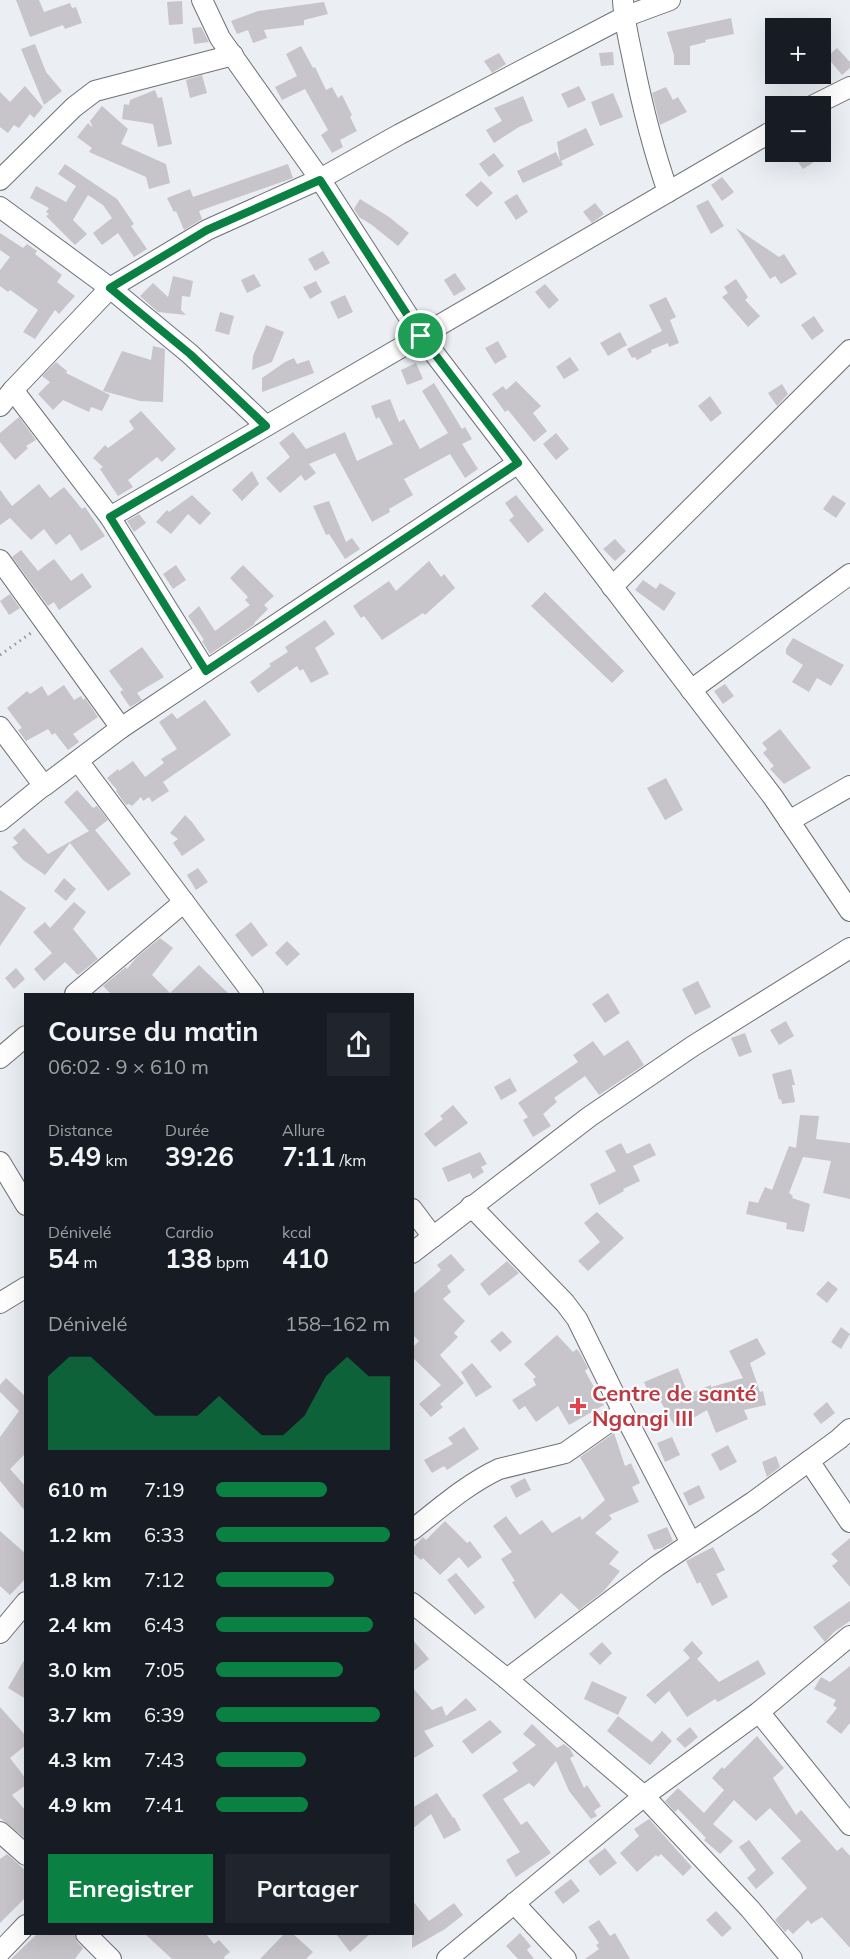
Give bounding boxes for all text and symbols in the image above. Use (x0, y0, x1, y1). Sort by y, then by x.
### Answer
map controls (765, 18, 831, 162)
button: + (765, 18, 831, 84)
button: − (765, 96, 831, 162)
pin (395, 310, 446, 361)
icon: arrive (404, 319, 437, 352)
button: share (327, 1013, 390, 1076)
text: Course du matin (48, 1014, 259, 1048)
text: 06:02 · 9 × 610 m (48, 1054, 209, 1079)
text: Distance (48, 1120, 113, 1140)
text: Durée (165, 1120, 209, 1140)
text: Allure (282, 1120, 325, 1140)
text: 5.49 (48, 1140, 101, 1173)
text: 39:26 (165, 1140, 234, 1173)
text: 7:11 (282, 1140, 335, 1173)
text: km (101, 1150, 128, 1170)
text: /km (335, 1150, 366, 1170)
text: Dénivelé (48, 1222, 111, 1242)
text: Cardio (165, 1222, 214, 1242)
text: kcal (282, 1222, 311, 1242)
text: 54 (48, 1242, 79, 1275)
text: 138 (165, 1242, 212, 1275)
text: 410 (282, 1242, 329, 1275)
text: m (79, 1252, 97, 1272)
text: bpm (212, 1252, 249, 1272)
text: Dénivelé (48, 1311, 127, 1336)
text: 158–162 m (285, 1311, 390, 1336)
place label: Centre de santé Ngangi III (592, 1379, 756, 1432)
marker: Centre de santé Ngangi III (569, 1397, 587, 1415)
text: 610 m (48, 1477, 107, 1502)
text: 7:19 (144, 1477, 185, 1502)
text: 1.2 km (48, 1522, 111, 1547)
text: 6:33 (144, 1522, 185, 1547)
text: 1.8 km (48, 1567, 111, 1592)
text: 7:12 (144, 1567, 185, 1592)
text: 2.4 km (48, 1612, 111, 1637)
text: 6:43 (144, 1612, 185, 1637)
text: 3.0 km (48, 1657, 111, 1682)
text: 7:05 (144, 1657, 185, 1682)
text: 3.7 km (48, 1702, 111, 1727)
text: 6:39 (144, 1702, 185, 1727)
text: 4.3 km (48, 1747, 111, 1772)
text: 7:43 (144, 1747, 185, 1772)
text: 4.9 km (48, 1792, 111, 1817)
text: 7:41 (144, 1792, 185, 1817)
button: Enregistrer (48, 1854, 213, 1923)
button: Partager (225, 1854, 390, 1923)

